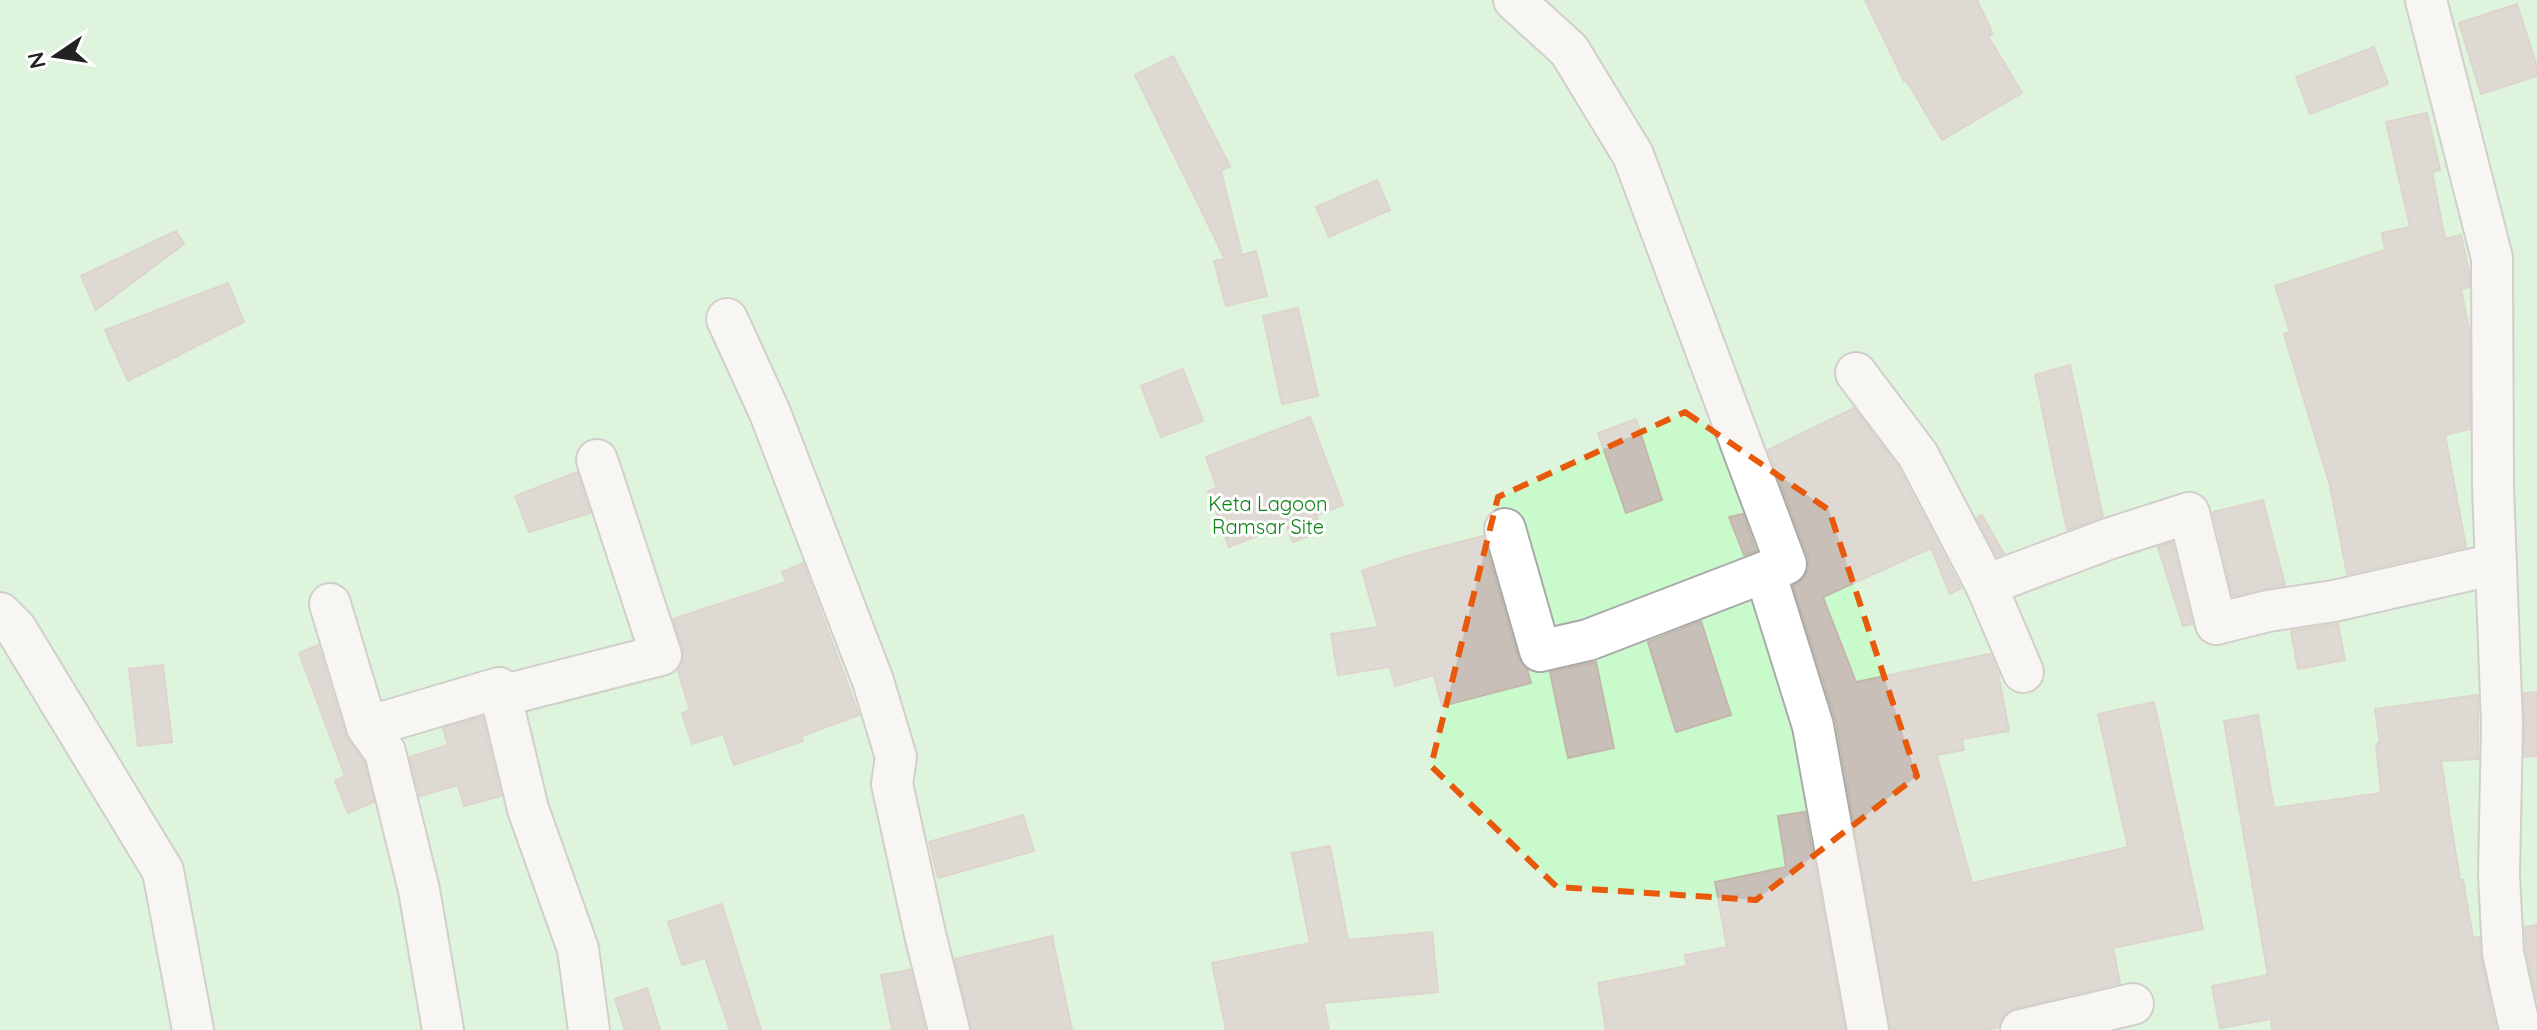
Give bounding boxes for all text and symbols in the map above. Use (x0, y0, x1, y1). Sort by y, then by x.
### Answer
north arrow (16, 16, 96, 96)
text: N (21, 49, 52, 72)
park label: Keta Lagoon Ramsar Site (1208, 491, 1328, 539)

